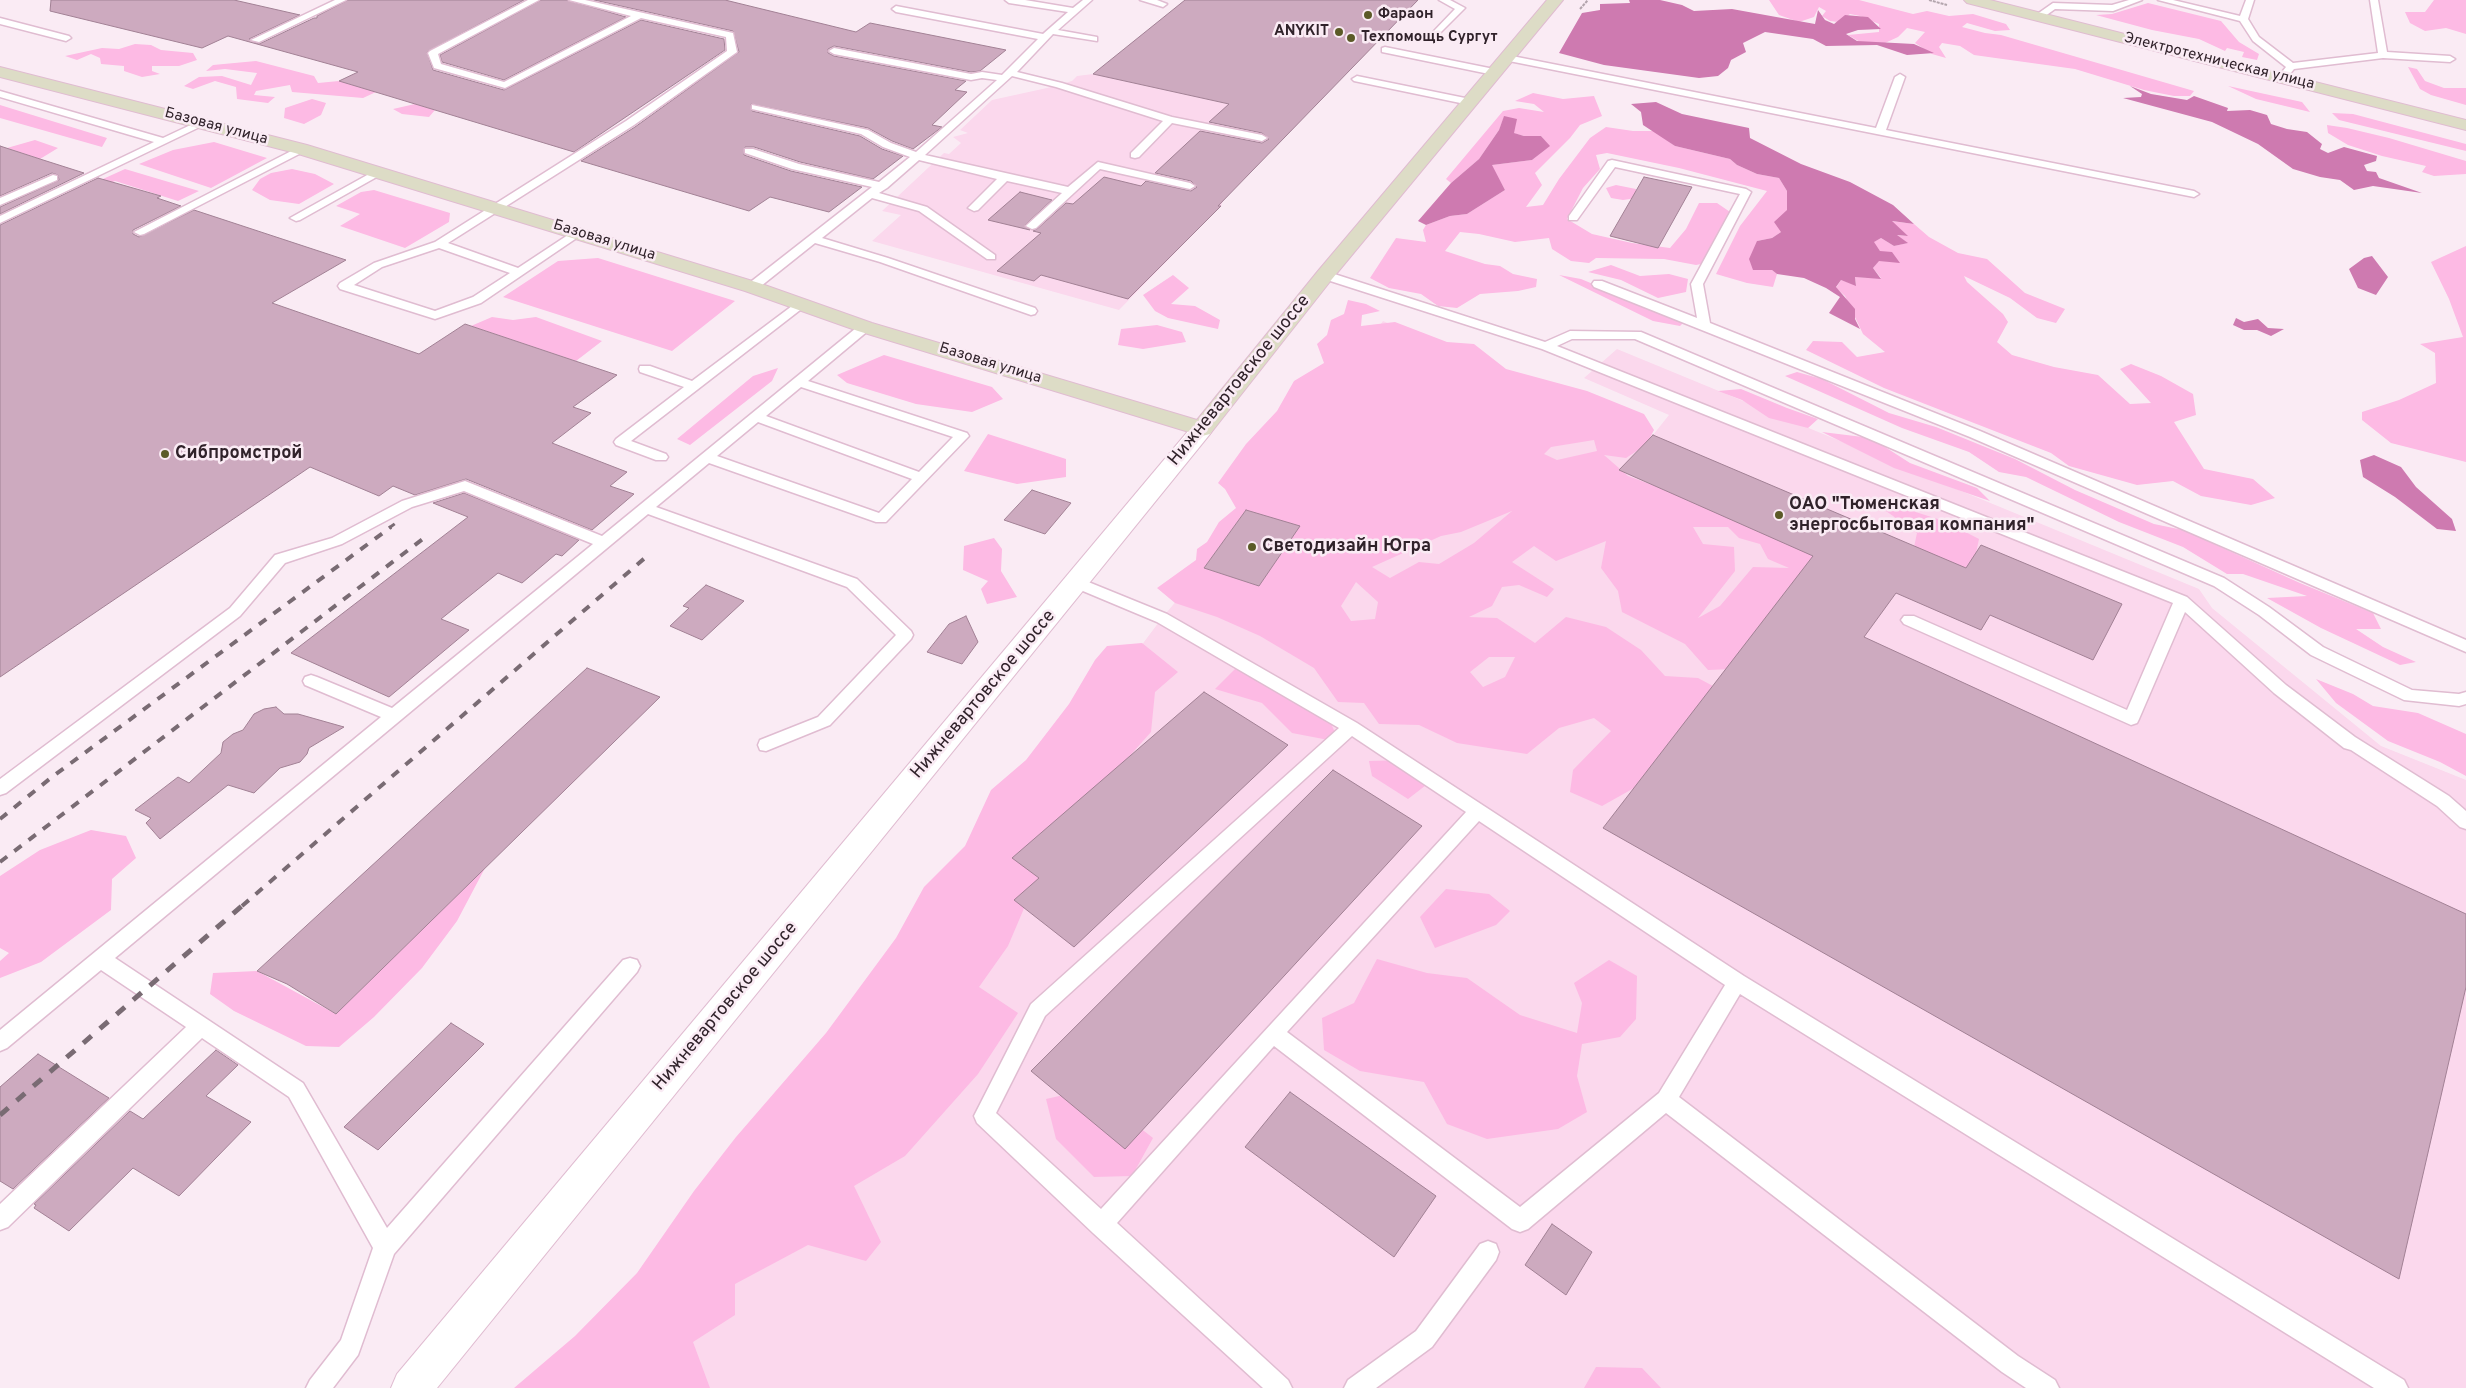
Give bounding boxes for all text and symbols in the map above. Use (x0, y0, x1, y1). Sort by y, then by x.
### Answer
place label: Фараон (1378, 6, 1434, 24)
marker: Фараон (1362, 9, 1374, 21)
place label: ANYKIT (1274, 23, 1329, 41)
marker: ANYKIT (1333, 26, 1345, 38)
place label: Техпомощь Сургут (1361, 29, 1498, 47)
street label: Электротехническая улица (2122, 30, 2316, 94)
marker: Техпомощь Сургут (1345, 32, 1357, 44)
street label: Базовая улица (162, 105, 270, 149)
street label: Базовая улица (551, 217, 657, 265)
street label: Нижневартовское шоссе (1164, 291, 1316, 471)
street label: Базовая улица (937, 340, 1043, 388)
place label: Сибпромстрой (175, 443, 302, 465)
marker: Сибпромстрой (159, 448, 171, 460)
place label: ОАО "Тюменская энергосбытовая компания" (1789, 494, 2034, 536)
marker: ОАО "Тюменская энергосбытовая компания" (1773, 509, 1785, 521)
place label: Светодизайн Югра (1262, 536, 1431, 558)
marker: Светодизайн Югра (1246, 541, 1258, 553)
street label: Нижневартовское шоссе (907, 606, 1061, 784)
street label: Нижневартовское шоссе (649, 918, 803, 1096)

